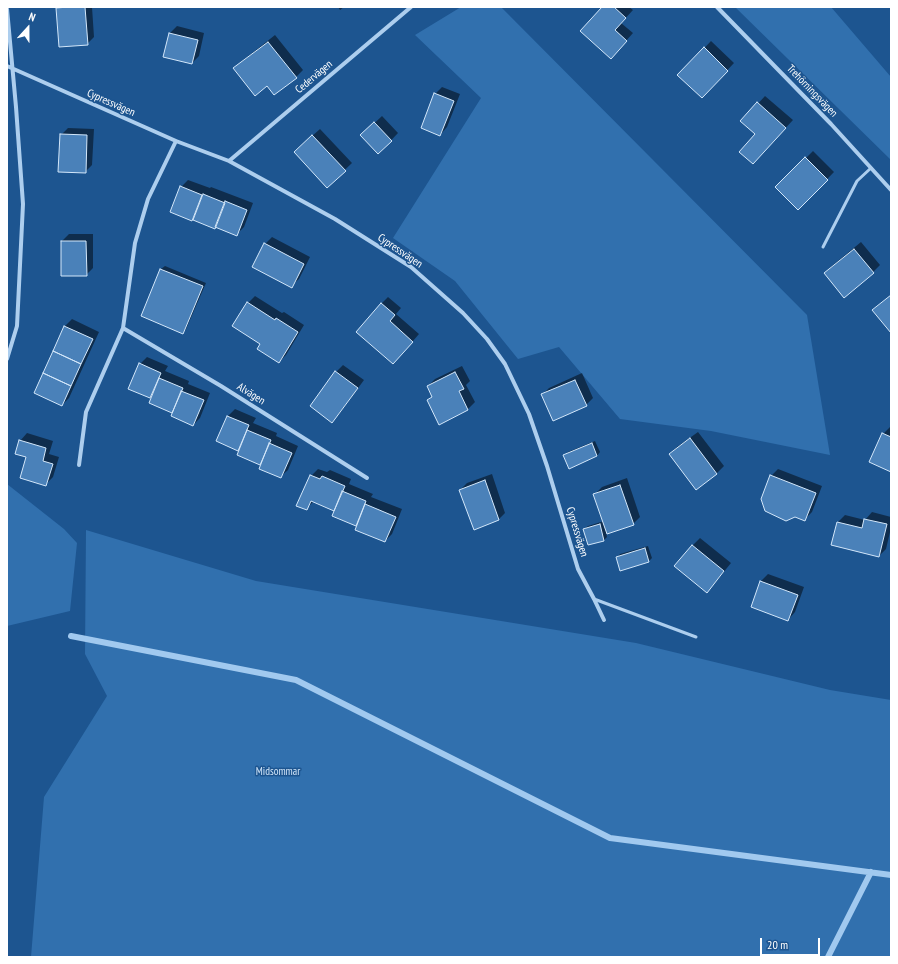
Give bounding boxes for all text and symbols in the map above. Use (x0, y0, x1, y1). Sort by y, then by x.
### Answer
north arrow (8, 8, 48, 48)
text: N (27, 9, 38, 24)
street label: Cedervägen (293, 58, 335, 96)
street label: Trehörningsvägen (784, 62, 840, 120)
street label: Cypressvägen (85, 87, 137, 119)
street label: Cypressvägen (375, 231, 425, 271)
street label: Alvägen (235, 380, 267, 408)
street label: Cypressvägen (563, 506, 591, 558)
park label: Midsommar (256, 765, 300, 779)
scale bar (762, 930, 822, 956)
text: 20 m (767, 937, 788, 952)

